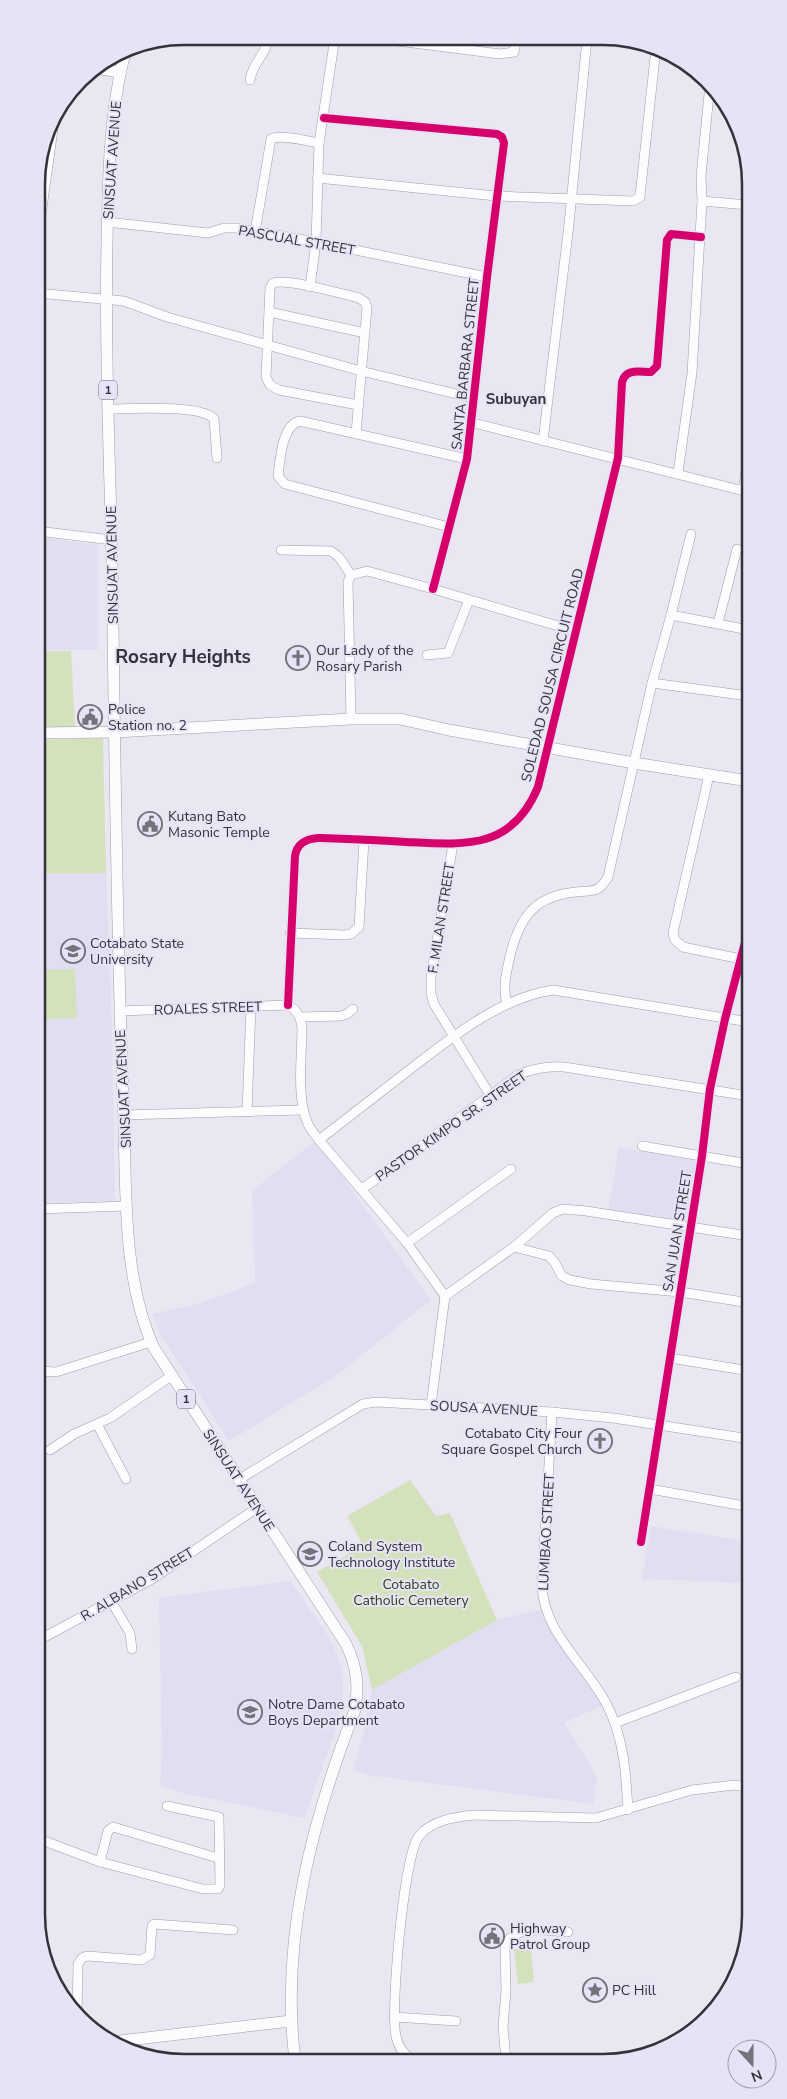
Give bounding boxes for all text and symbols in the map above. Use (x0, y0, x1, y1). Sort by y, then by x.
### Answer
street label: SINSUAT AVENUE (99, 100, 126, 220)
street label: PASCUAL STREET (237, 221, 357, 260)
street label: SANTA BARBARA STREET (447, 277, 484, 451)
road number: 1 (99, 380, 117, 400)
district label: Subuyan (486, 389, 546, 409)
street label: SINSUAT AVENUE (102, 506, 123, 624)
street label: SOLEDAD SOUSA CIRCUIT ROAD (517, 566, 588, 784)
place label: Our Lady of the Rosary Parish (316, 641, 413, 676)
district label: Rosary Heights (115, 644, 251, 670)
church icon: Our Lady of the Rosary Parish (285, 645, 311, 671)
place label: Police Station no. 2 (108, 700, 187, 735)
public building icon: Police Station no. 2 (77, 704, 103, 730)
place label: Kutang Bato Masonic Temple (168, 807, 270, 842)
public building icon: Kutang Bato Masonic Temple (137, 811, 163, 837)
street label: F. MILAN STREET (423, 861, 460, 975)
place label: Cotabato State University (90, 934, 184, 969)
school or university icon: Cotabato State University (60, 938, 86, 964)
street label: ROALES STREET (153, 997, 263, 1020)
street label: SINSUAT AVENUE (111, 1029, 136, 1149)
street label: PASTOR KIMPO SR. STREET (372, 1066, 531, 1186)
street label: SAN JUAN STREET (659, 1169, 697, 1293)
road number: 1 (177, 1390, 195, 1408)
street label: SOUSA AVENUE (430, 1396, 538, 1421)
place label: Cotabato City Four Square Gospel Church (441, 1424, 582, 1459)
street label: SINSUAT AVENUE (198, 1425, 279, 1535)
church icon: Cotabato City Four Square Gospel Church (587, 1428, 613, 1454)
street label: LUMIBAO STREET (534, 1472, 559, 1591)
place label: Coland System Technology Institute (328, 1537, 455, 1572)
school or university icon: Coland System Technology Institute (297, 1541, 323, 1567)
street label: R. ALBANO STREET (77, 1543, 198, 1626)
park label: Cotabato Catholic Cemetery (353, 1575, 470, 1610)
place label: Notre Dame Cotabato Boys Department (268, 1695, 405, 1730)
school or university icon: Notre Dame Cotabato Boys Department (237, 1699, 263, 1725)
place label: Highway Patrol Group (510, 1919, 590, 1954)
public building icon: Highway Patrol Group (479, 1923, 505, 1949)
place icon: PC Hill (582, 1977, 608, 2003)
place label: PC Hill (612, 1981, 657, 2000)
north arrow (727, 2039, 777, 2089)
text: N (748, 2065, 765, 2086)

